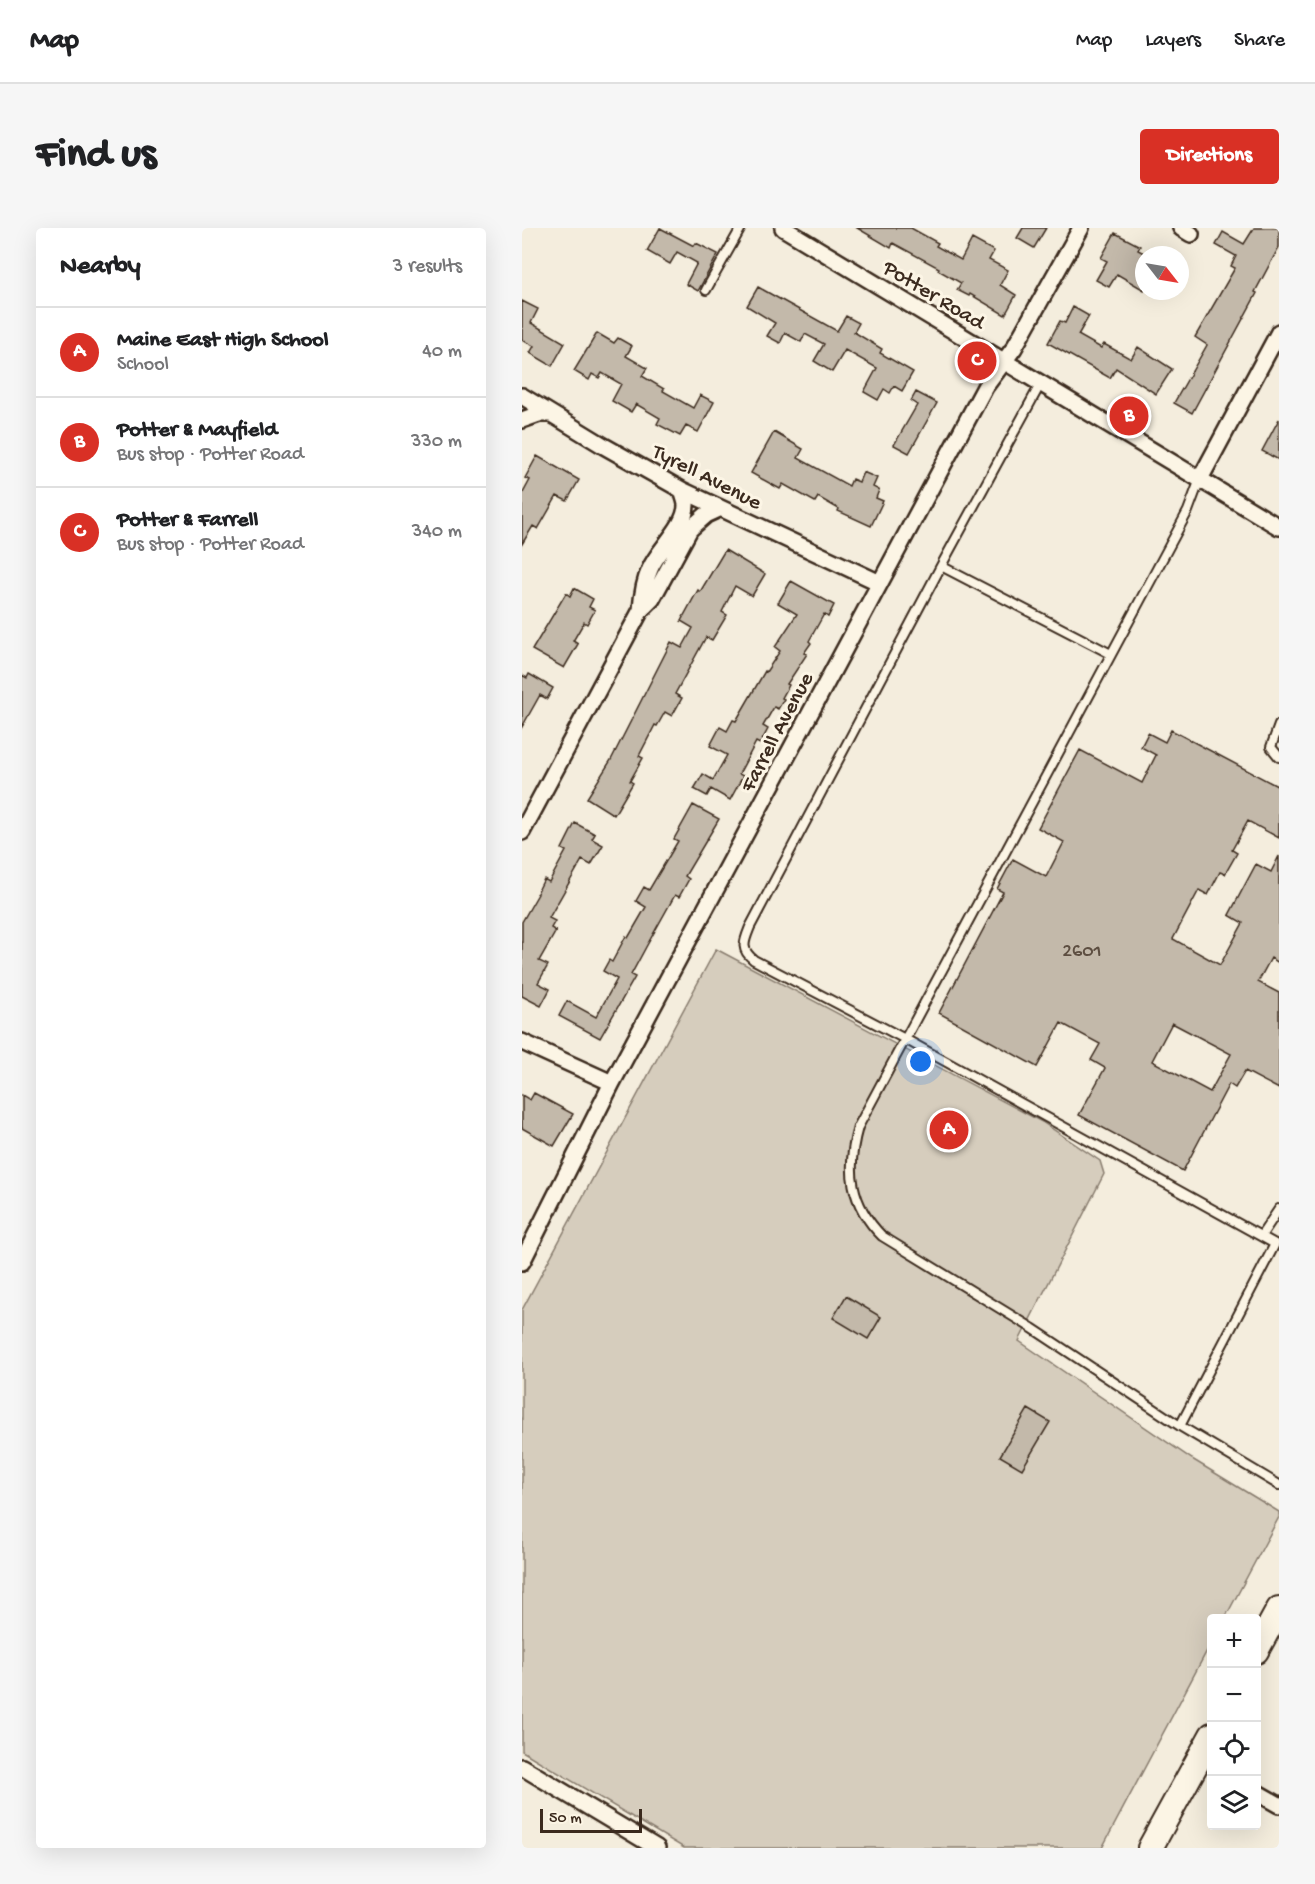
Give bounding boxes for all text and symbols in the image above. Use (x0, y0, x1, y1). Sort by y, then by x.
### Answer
text: Map (30, 25, 79, 58)
text: Map (1076, 29, 1112, 54)
text: Layers (1145, 29, 1201, 54)
text: Share (1234, 29, 1285, 54)
button: Directions (1140, 129, 1279, 184)
text: Find us (36, 132, 156, 181)
north arrow (1135, 246, 1189, 300)
text: Nearby (60, 252, 141, 283)
street label: Potter Road (877, 255, 990, 338)
text: 3 results (393, 256, 462, 279)
text: Maine East High School (117, 328, 329, 354)
pin: C (958, 338, 996, 384)
text: A (74, 341, 85, 364)
text: 40 m (422, 341, 462, 364)
text: School (117, 354, 169, 377)
pin: B (1110, 394, 1148, 438)
text: Potter & Mayfield (117, 418, 277, 444)
text: B (74, 431, 85, 454)
text: 330 m (411, 431, 462, 454)
street label: Tyrell Avenue (645, 439, 766, 518)
text: Bus stop · Potter Road (117, 444, 304, 467)
text: Potter & Farrell (117, 508, 258, 534)
text: C (74, 521, 85, 544)
text: 340 m (412, 521, 462, 544)
text: Bus stop · Potter Road (117, 534, 304, 557)
street label: Farrell Avenue (736, 668, 821, 798)
house number: 2601 (1062, 941, 1102, 964)
your location (906, 1047, 935, 1076)
pin: A (930, 1108, 968, 1152)
map controls (1207, 1614, 1261, 1830)
button: + (1207, 1614, 1261, 1668)
button: − (1207, 1668, 1261, 1722)
button: locate (1207, 1722, 1261, 1776)
button: layers (1207, 1776, 1261, 1830)
scale bar (540, 1806, 642, 1834)
text: 50 m (549, 1810, 582, 1829)

